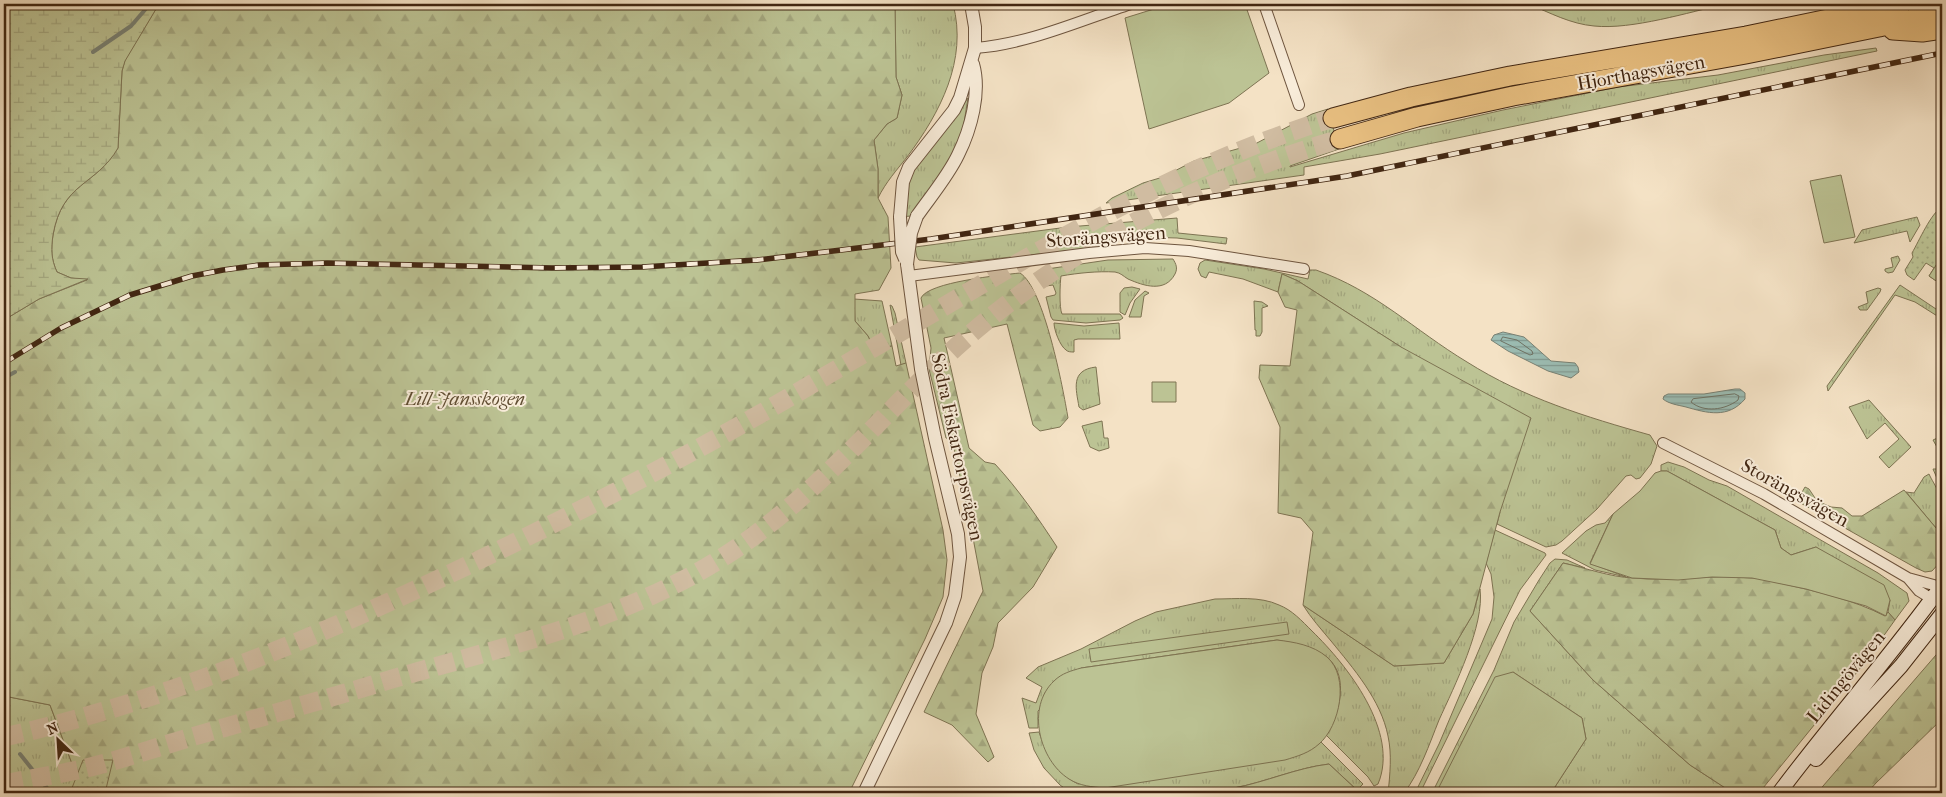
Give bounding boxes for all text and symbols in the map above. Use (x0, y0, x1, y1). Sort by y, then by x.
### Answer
street label: Hjorthagsvägen (1575, 51, 1707, 95)
street label: Storängsvägen (1045, 222, 1167, 252)
street label: Södra Fiskartorpsvägen (926, 351, 988, 543)
park label: Lill-Jansskogen (403, 388, 525, 410)
street label: Storängsvägen (1737, 454, 1853, 532)
street label: Lidingövägen (1802, 627, 1890, 727)
north arrow (32, 714, 82, 764)
text: N (44, 719, 61, 739)

